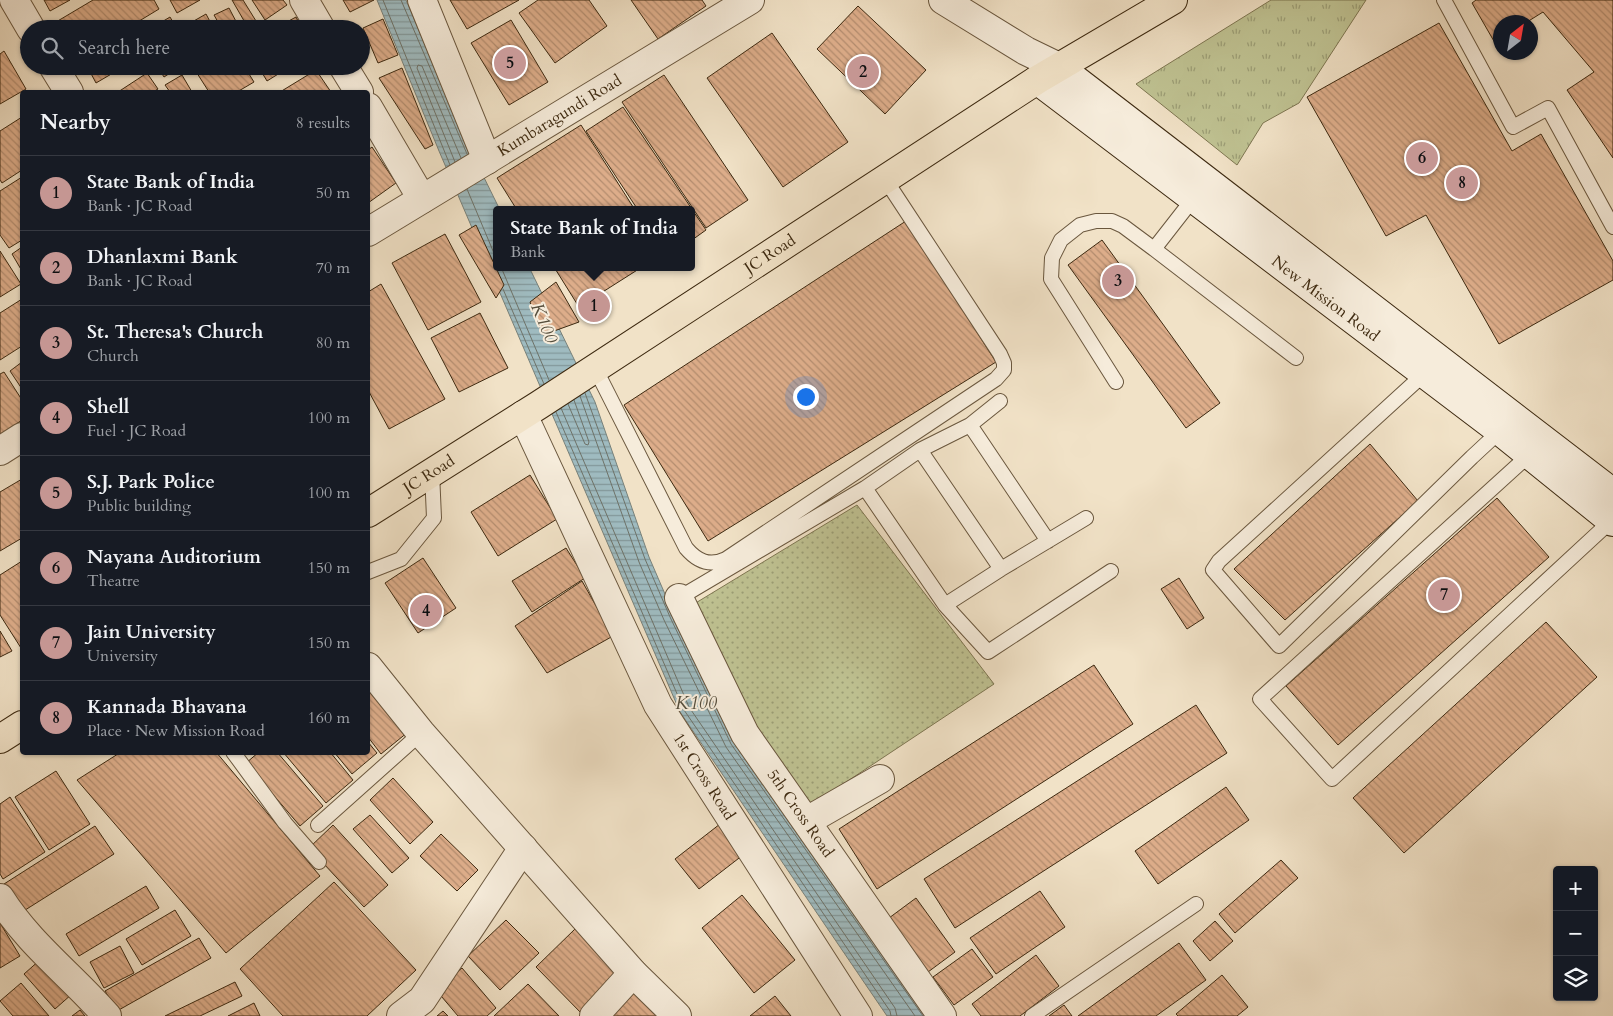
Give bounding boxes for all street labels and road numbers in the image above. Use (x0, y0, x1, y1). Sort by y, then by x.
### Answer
street label: Kumbaragundi Road (493, 69, 626, 162)
street label: JC Road (738, 229, 800, 280)
street label: New Mission Road (1267, 251, 1384, 347)
street label: JC Road (397, 450, 459, 500)
street label: 1st Cross Road (668, 729, 741, 825)
street label: 5th Cross Road (762, 765, 839, 862)

